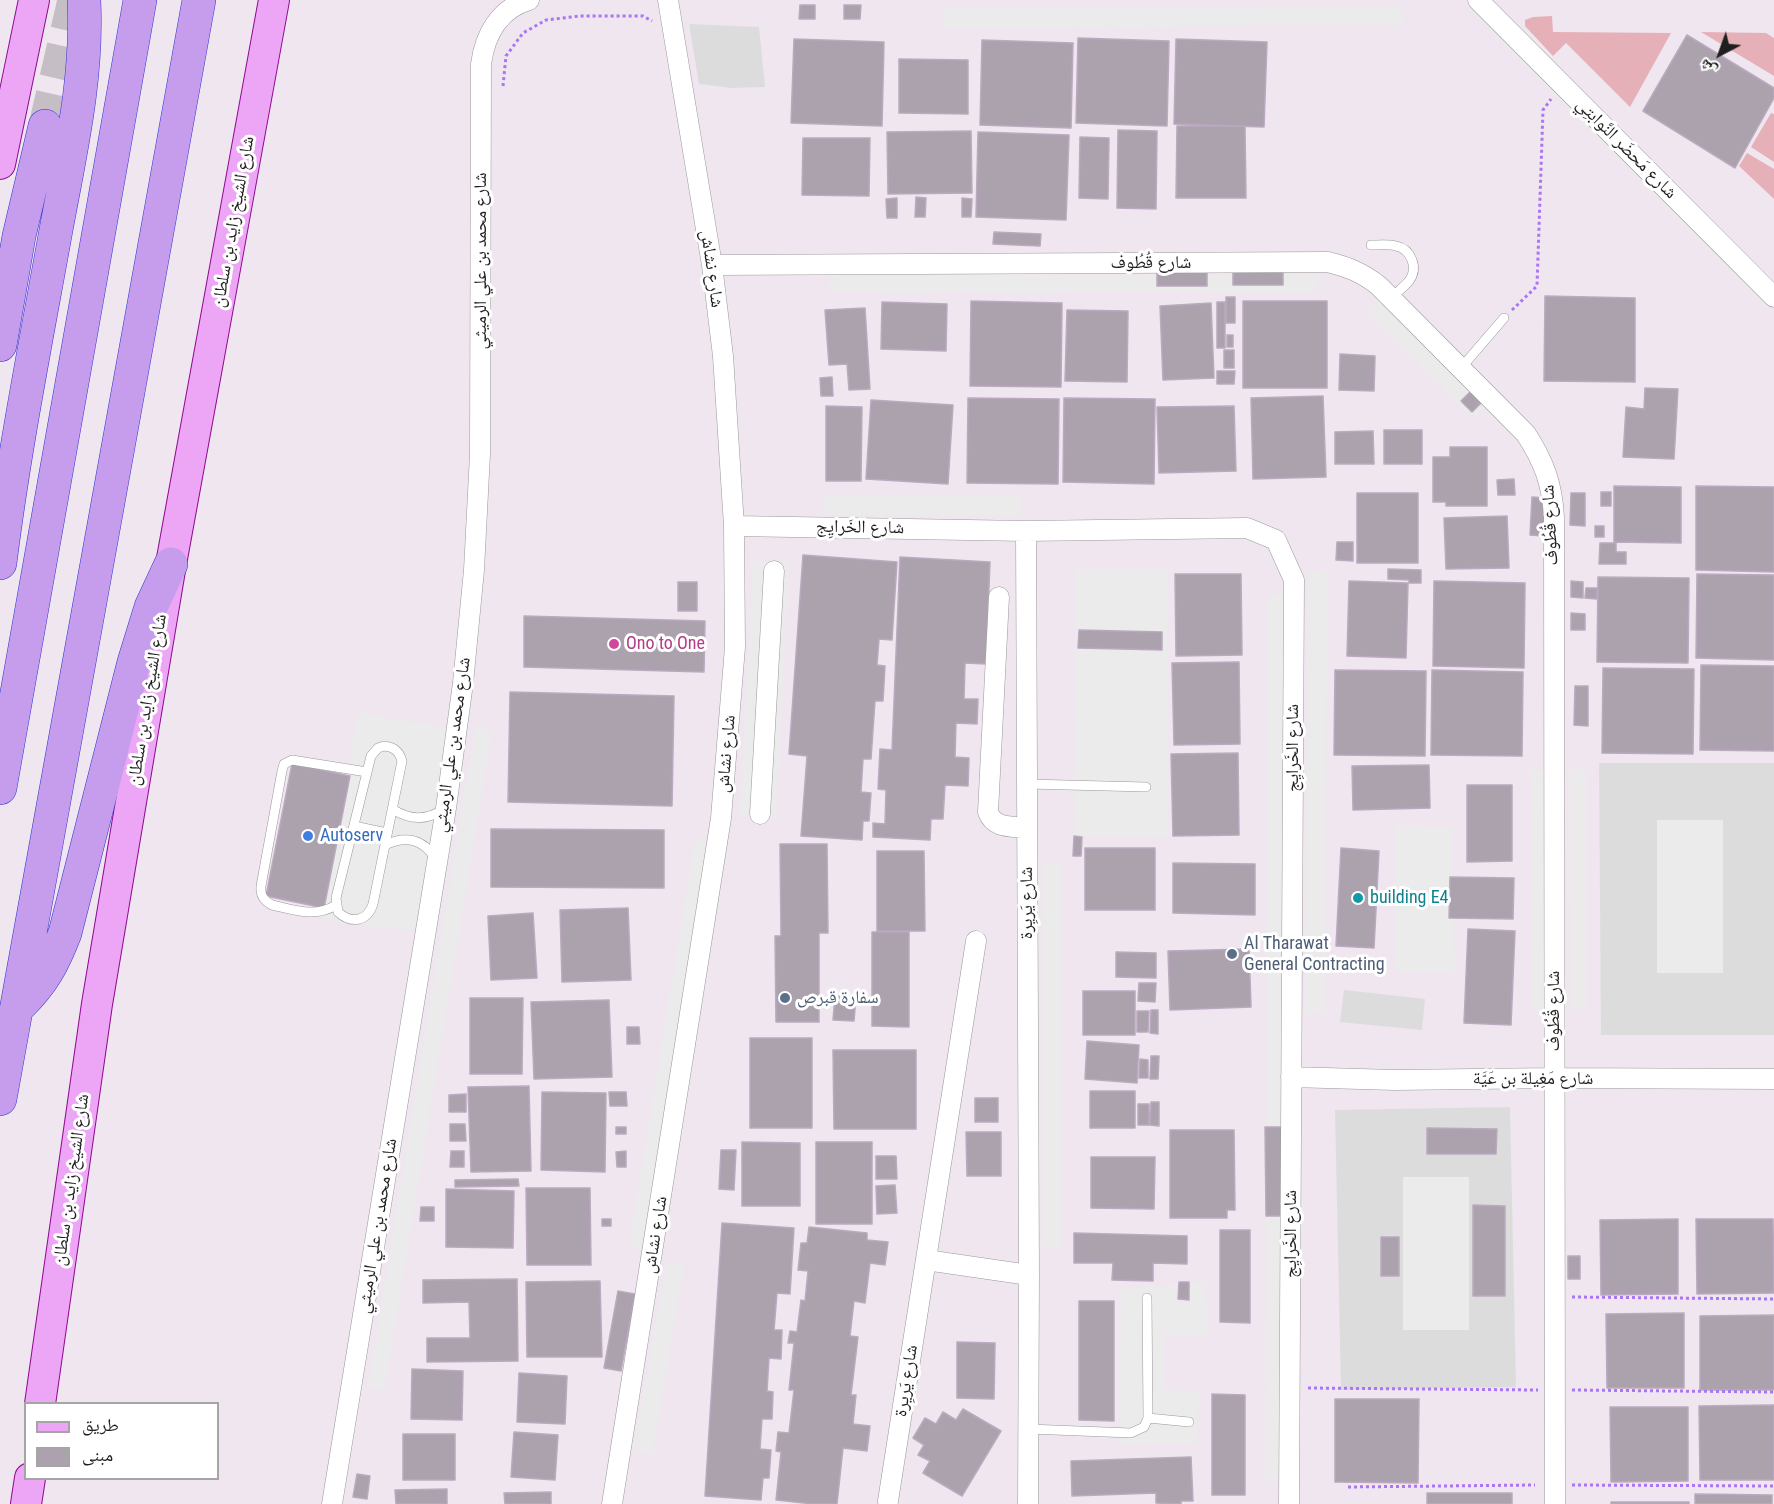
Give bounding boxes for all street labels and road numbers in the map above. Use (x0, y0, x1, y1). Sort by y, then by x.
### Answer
street label: شارع مَحضَر النَّوابتِي (1571, 94, 1681, 204)
street label: شارع الشيخ زايد بن سلطان (208, 135, 260, 309)
street label: شارع محمد بن علي الرميثي (470, 172, 492, 350)
street label: شارع نشاش (695, 229, 727, 309)
street label: شارع قُطُوف (1111, 252, 1191, 274)
street label: شارع قُطُوف (1538, 484, 1564, 566)
street label: شارع الخَرايِج (816, 516, 904, 540)
street label: شارع الشيخ زايد بن سلطان (124, 613, 172, 787)
street label: شارع محمد بن علي الرميثي (430, 656, 476, 834)
street label: شارع الخَرايِج (1282, 704, 1304, 792)
street label: شارع نشاش (713, 714, 741, 794)
street label: شارع يَريِرة (1016, 867, 1038, 939)
street label: شارع قُطُوف (1543, 971, 1565, 1051)
street label: شارع مَغِيلة بن عَيَّة (1473, 1068, 1593, 1090)
street label: شارع الشيخ زايد بن سلطان (49, 1093, 95, 1267)
street label: شارع محمد بن علي الرميثي (353, 1137, 403, 1315)
street label: شارع الخَرايِج (1280, 1190, 1302, 1278)
street label: شارع نشاش (639, 1195, 673, 1275)
street label: شارع يَريِرة (891, 1343, 923, 1419)

